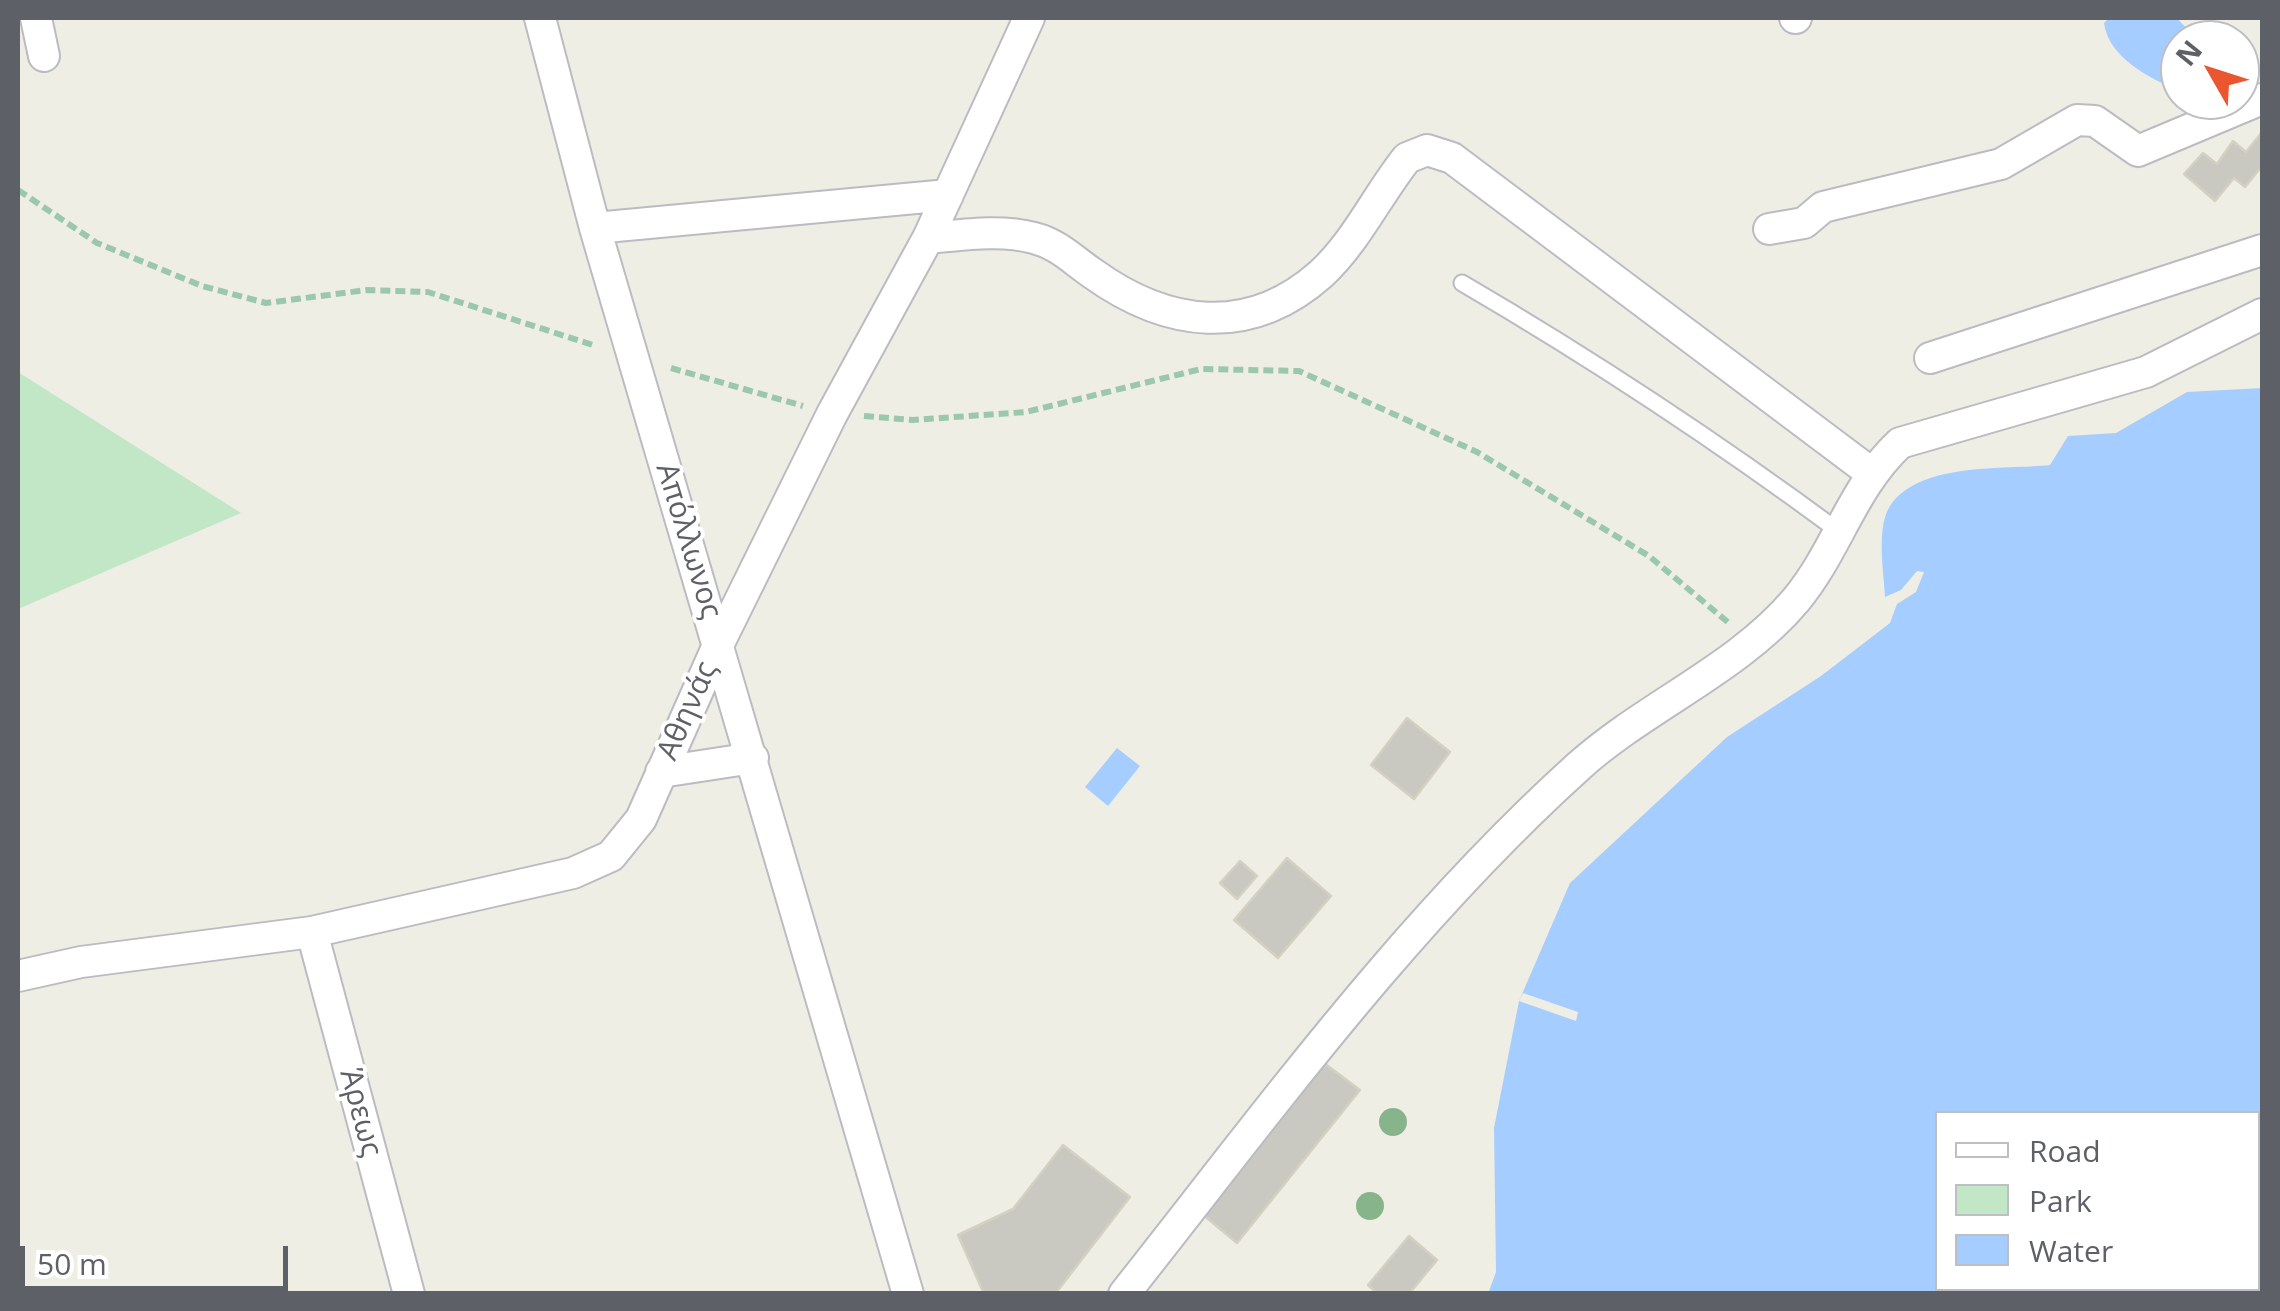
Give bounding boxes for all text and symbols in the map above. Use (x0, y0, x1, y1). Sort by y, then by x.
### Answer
north arrow (2160, 20, 2260, 120)
text: N (2166, 32, 2210, 73)
street label: Απόλλωνος (647, 459, 729, 623)
street label: Αθηνάς (650, 656, 726, 766)
street label: Άρεως (331, 1065, 389, 1161)
legend (1935, 1111, 2260, 1291)
text: Road (2029, 1130, 2101, 1171)
text: Park (2029, 1180, 2092, 1221)
scale bar (25, 1226, 292, 1288)
text: Water (2029, 1230, 2113, 1271)
text: 50 m (37, 1243, 107, 1284)

